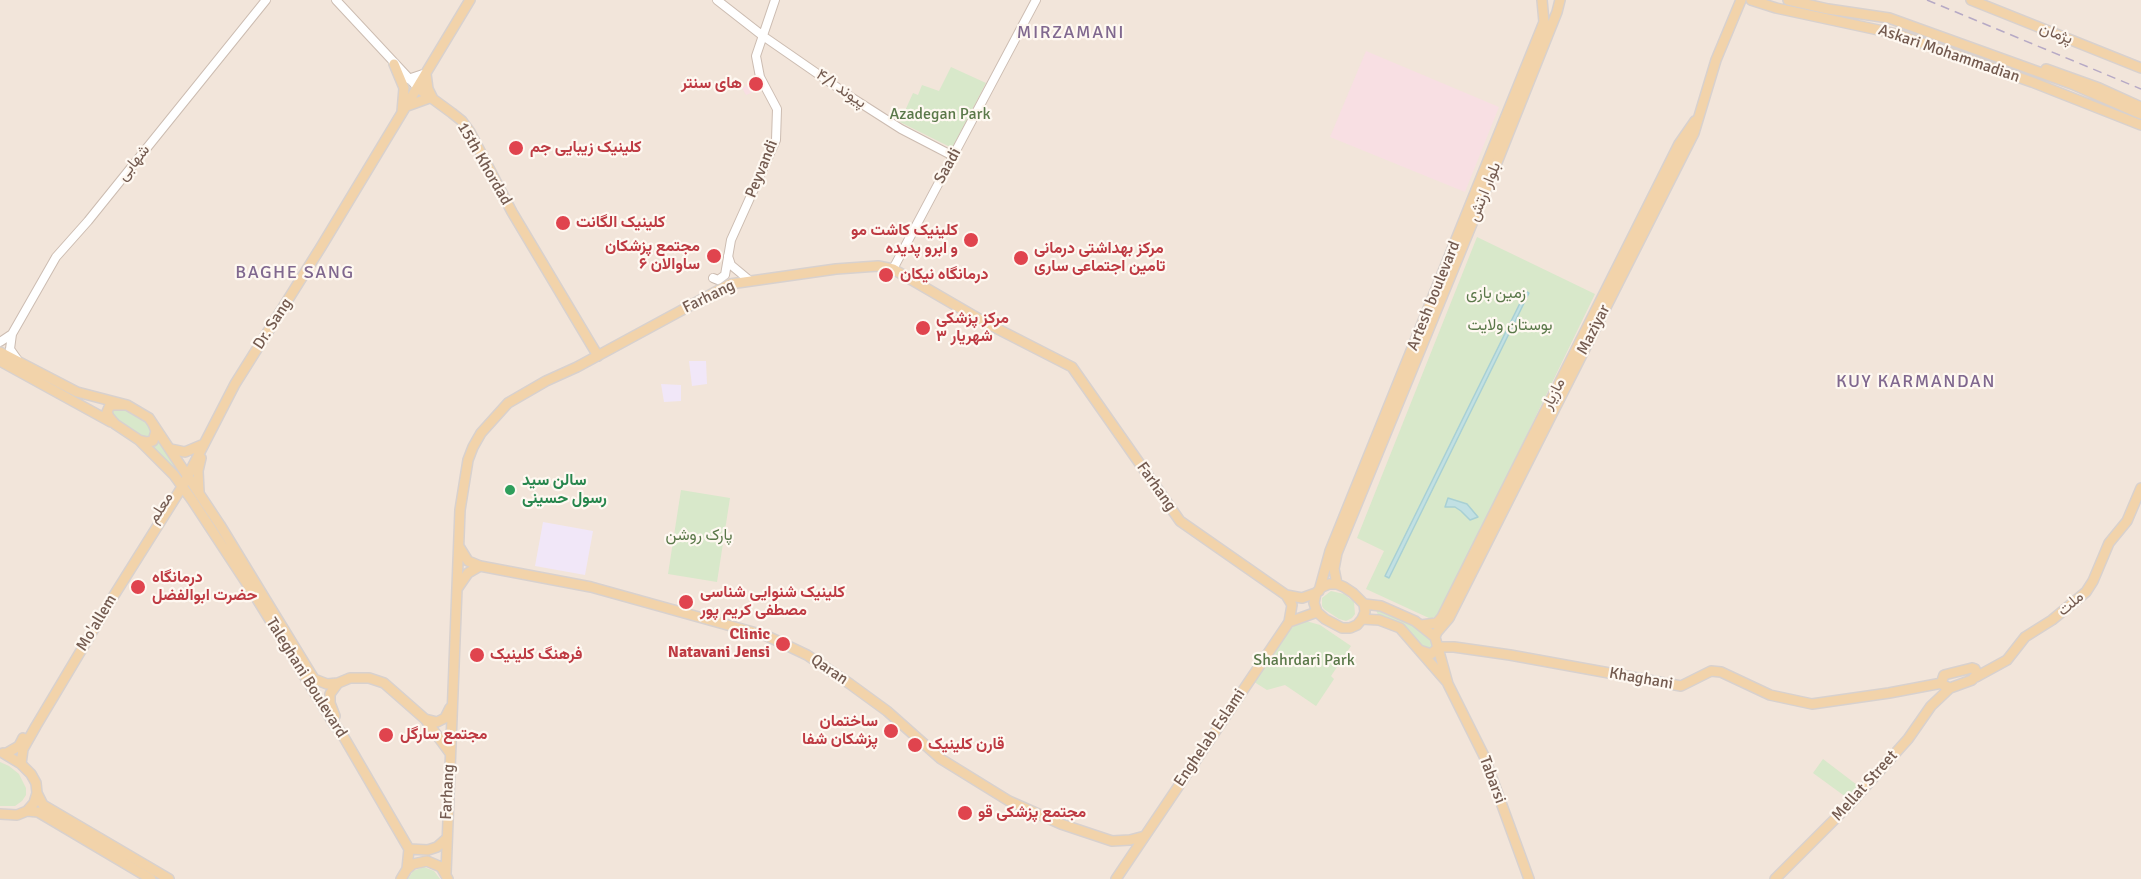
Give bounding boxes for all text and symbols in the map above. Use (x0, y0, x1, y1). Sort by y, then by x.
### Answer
street label: پژمان (2037, 19, 2075, 49)
street label: Askari Mohammadian (1876, 21, 2022, 87)
district label: MIRZAMANI (1017, 22, 1125, 44)
street label: پیوند ۴/۱ (812, 65, 870, 113)
place label: های سنتر (681, 74, 742, 94)
marker: های سنتر (747, 75, 765, 93)
park label: Azadegan Park (889, 105, 991, 125)
street label: 15th Khordad (453, 119, 515, 209)
street label: Peyvandi (742, 137, 782, 201)
place label: کلینیک زیبایی جم (530, 138, 642, 158)
marker: کلینیک زیبایی جم (507, 139, 525, 157)
street label: شهابی (114, 141, 154, 185)
street label: Saadi (930, 145, 966, 187)
street label: بلوار ارتش (1464, 159, 1506, 225)
place label: کلینیک الگانت (576, 213, 665, 233)
marker: کلینیک الگانت (554, 214, 572, 232)
place label: کلینیک کاشت مو و ابرو پدیده (851, 221, 958, 259)
marker: کلینیک کاشت مو و ابرو پدیده (962, 231, 980, 249)
place label: مجتمع پزشکان ساوالان ۶ (605, 237, 700, 275)
place label: مرکز بهداشتی درمانی تامین اجتماعی ساری (1034, 239, 1166, 277)
street label: Artesh boulevard (1403, 239, 1465, 353)
marker: مجتمع پزشکان ساوالان ۶ (705, 247, 723, 265)
marker: مرکز بهداشتی درمانی تامین اجتماعی ساری (1012, 249, 1030, 267)
district label: BAGHE SANG (235, 262, 355, 284)
place label: درمانگاه نیکان (900, 265, 988, 285)
marker: درمانگاه نیکان (877, 266, 895, 284)
street label: Farhang (680, 276, 738, 318)
park label: زمین بازی (1466, 284, 1526, 304)
street label: Dr. Sang (249, 295, 297, 353)
street label: Maziyar (1573, 302, 1615, 358)
place label: مرکز پزشکی شهریار ۳ (936, 309, 1009, 347)
park label: بوستان ولایت (1467, 316, 1553, 336)
marker: مرکز پزشکی شهریار ۳ (914, 319, 932, 337)
district label: KUY KARMANDAN (1836, 371, 1996, 393)
street label: مازیار (1538, 375, 1570, 413)
street label: Farhang (1132, 459, 1180, 515)
place label: سالن سید رسول حسینی (522, 471, 607, 509)
marker: سالن سید رسول حسینی (503, 483, 517, 497)
street label: معلم (144, 489, 178, 527)
park label: پارک روشن (665, 526, 733, 546)
place label: درمانگاه حضرت ابوالفضل (152, 568, 257, 606)
marker: درمانگاه حضرت ابوالفضل (129, 578, 147, 596)
place label: کلینیک شنوایی شناسی مصطفی کریم پور (700, 583, 845, 621)
street label: ملت (2054, 587, 2088, 621)
street label: Mo'allem (73, 591, 121, 655)
marker: کلینیک شنوایی شناسی مصطفی کریم پور (677, 593, 695, 611)
street label: Taleghani Boulevard (261, 614, 351, 742)
place label: Clinic Natavani Jensi (668, 625, 770, 663)
marker: Clinic Natavani Jensi (774, 635, 792, 653)
place label: فرهنگ کلینیک (490, 645, 583, 665)
marker: فرهنگ کلینیک (468, 646, 486, 664)
street label: Qaran (807, 651, 851, 689)
park label: Shahrdari Park (1253, 651, 1355, 671)
street label: Khaghani (1608, 664, 1674, 694)
street label: Enghelab Eslami (1170, 685, 1250, 791)
place label: ساختمان پزشکان شفا (802, 712, 878, 750)
marker: ساختمان پزشکان شفا (882, 722, 900, 740)
place label: مجتمع سارگل (400, 725, 487, 745)
marker: مجتمع سارگل (377, 726, 395, 744)
place label: قارن کلینیک (928, 735, 1004, 755)
marker: قارن کلینیک (906, 736, 924, 754)
street label: Mellat Street (1828, 747, 1902, 825)
street label: Tabarsi (1475, 754, 1509, 806)
street label: Farhang (437, 764, 459, 820)
place label: مجتمع پزشکی قو (978, 803, 1086, 823)
marker: مجتمع پزشکی قو (956, 804, 974, 822)

